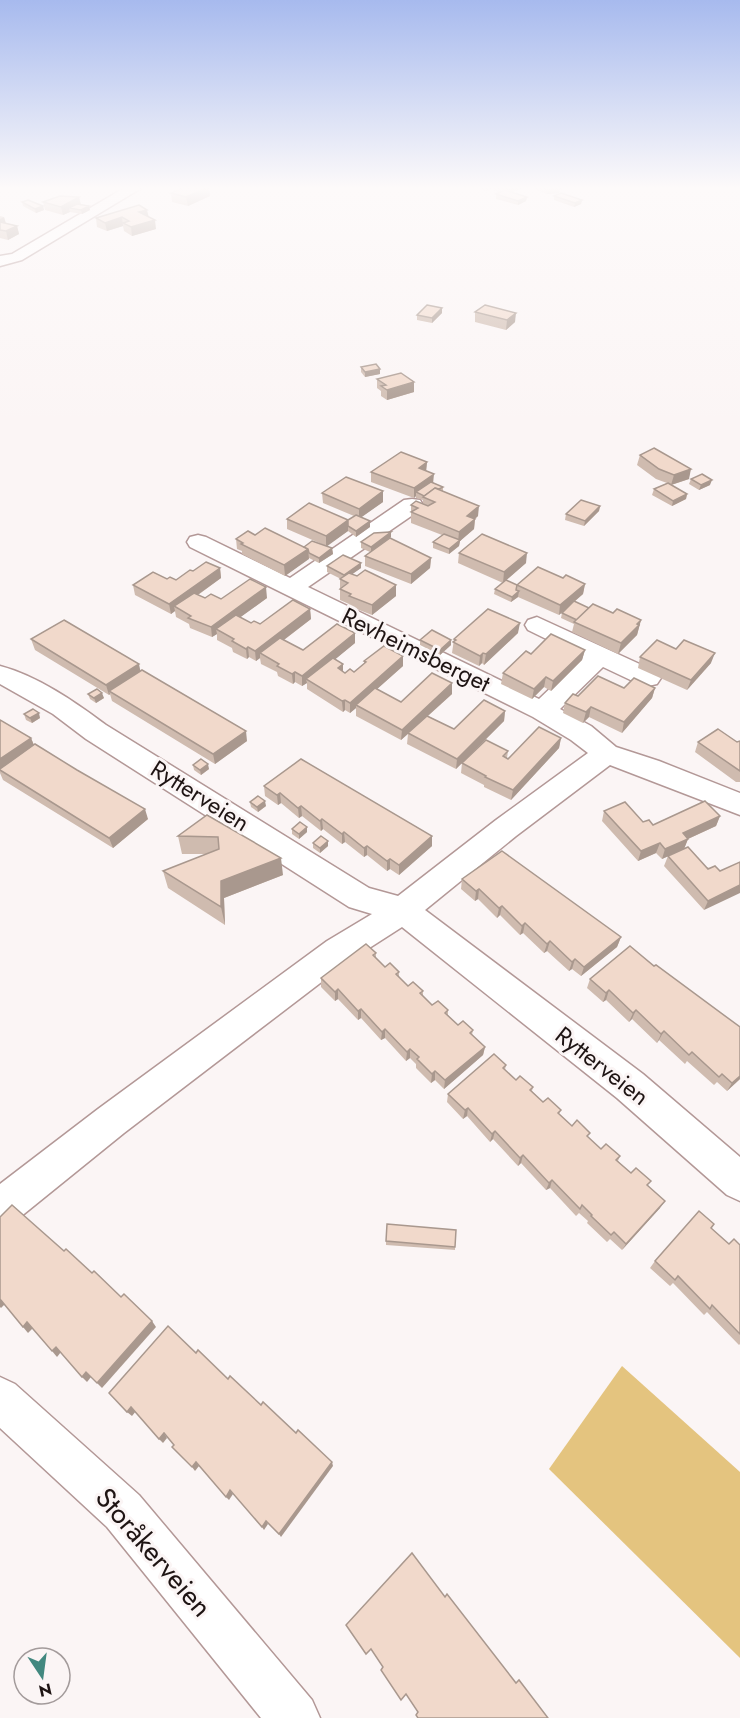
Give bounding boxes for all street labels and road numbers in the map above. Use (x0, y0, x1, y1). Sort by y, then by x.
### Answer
street label: Revheimsberget (336, 598, 497, 701)
street label: Rytterveien (144, 751, 256, 840)
street label: Rytterveien (548, 1018, 657, 1113)
street label: Storåkerveien (86, 1478, 222, 1626)

